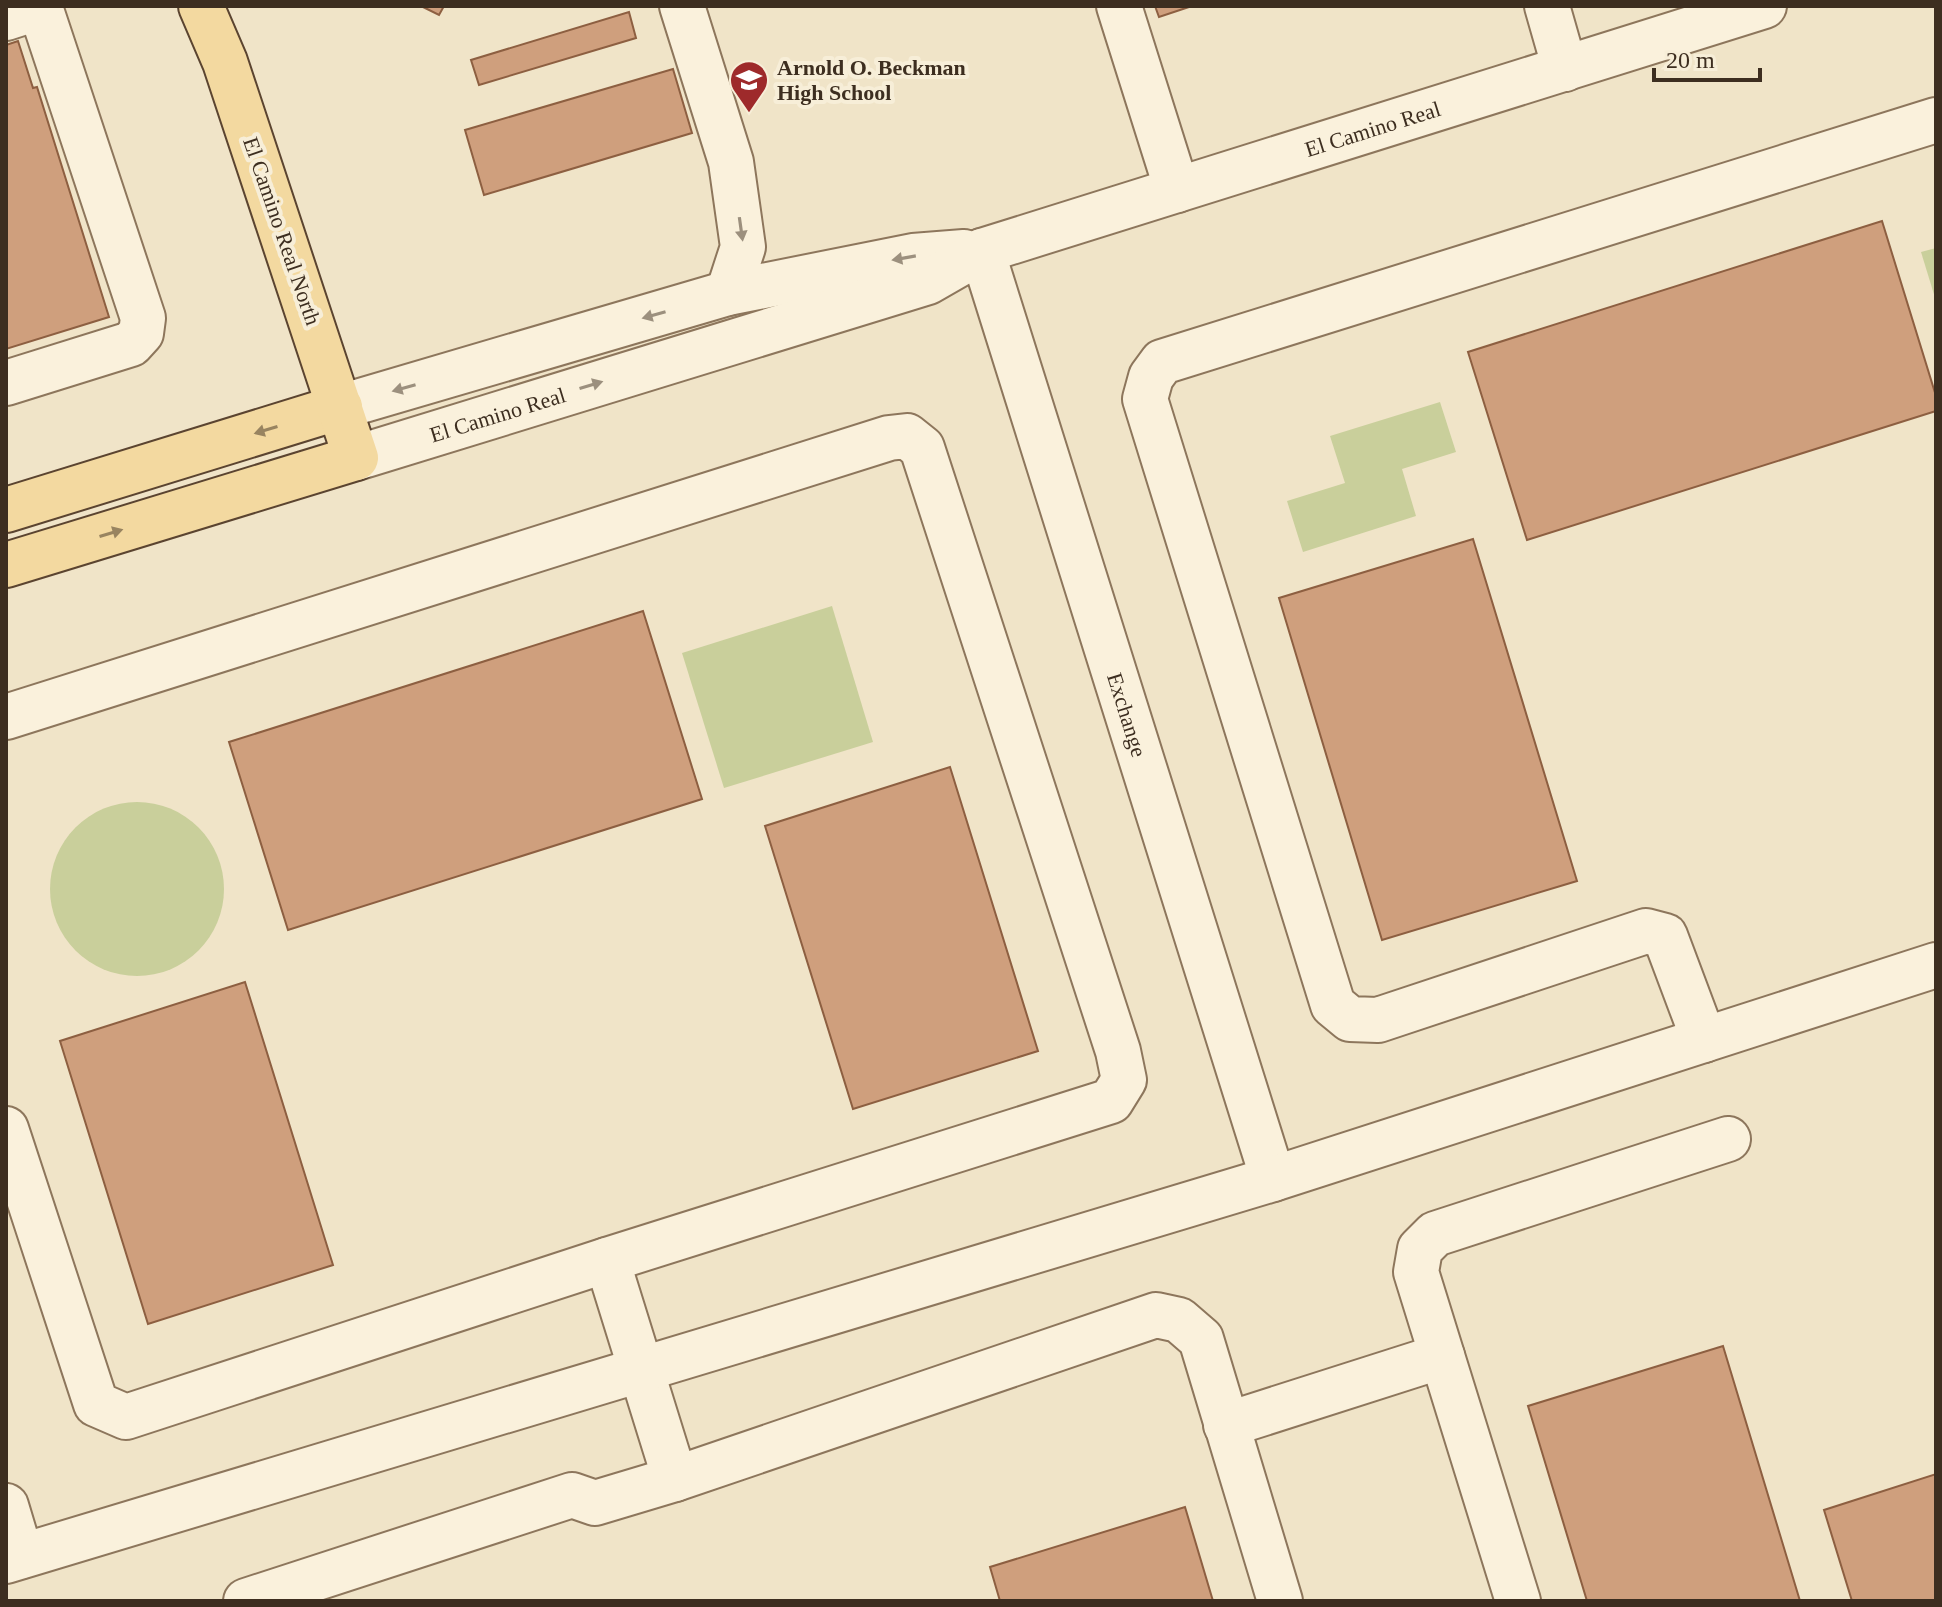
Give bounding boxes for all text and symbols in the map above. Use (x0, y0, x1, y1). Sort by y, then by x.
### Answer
scale bar (1654, 32, 1760, 82)
text: 20 m (1666, 47, 1715, 73)
place label: Arnold O. Beckman High School (777, 55, 966, 105)
school or university icon: Arnold O. Beckman High School (728, 59, 770, 114)
street label: El Camino Real (1302, 96, 1443, 162)
street label: El Camino Real North (238, 134, 326, 328)
one-way arrow (735, 216, 748, 241)
one-way arrow (892, 252, 917, 264)
one-way arrow (641, 309, 665, 322)
one-way arrow (580, 379, 604, 391)
one-way arrow (392, 382, 416, 395)
street label: El Camino Real (427, 382, 568, 447)
one-way arrow (253, 424, 277, 437)
one-way arrow (99, 526, 123, 539)
street label: Exchange (1103, 670, 1152, 760)

